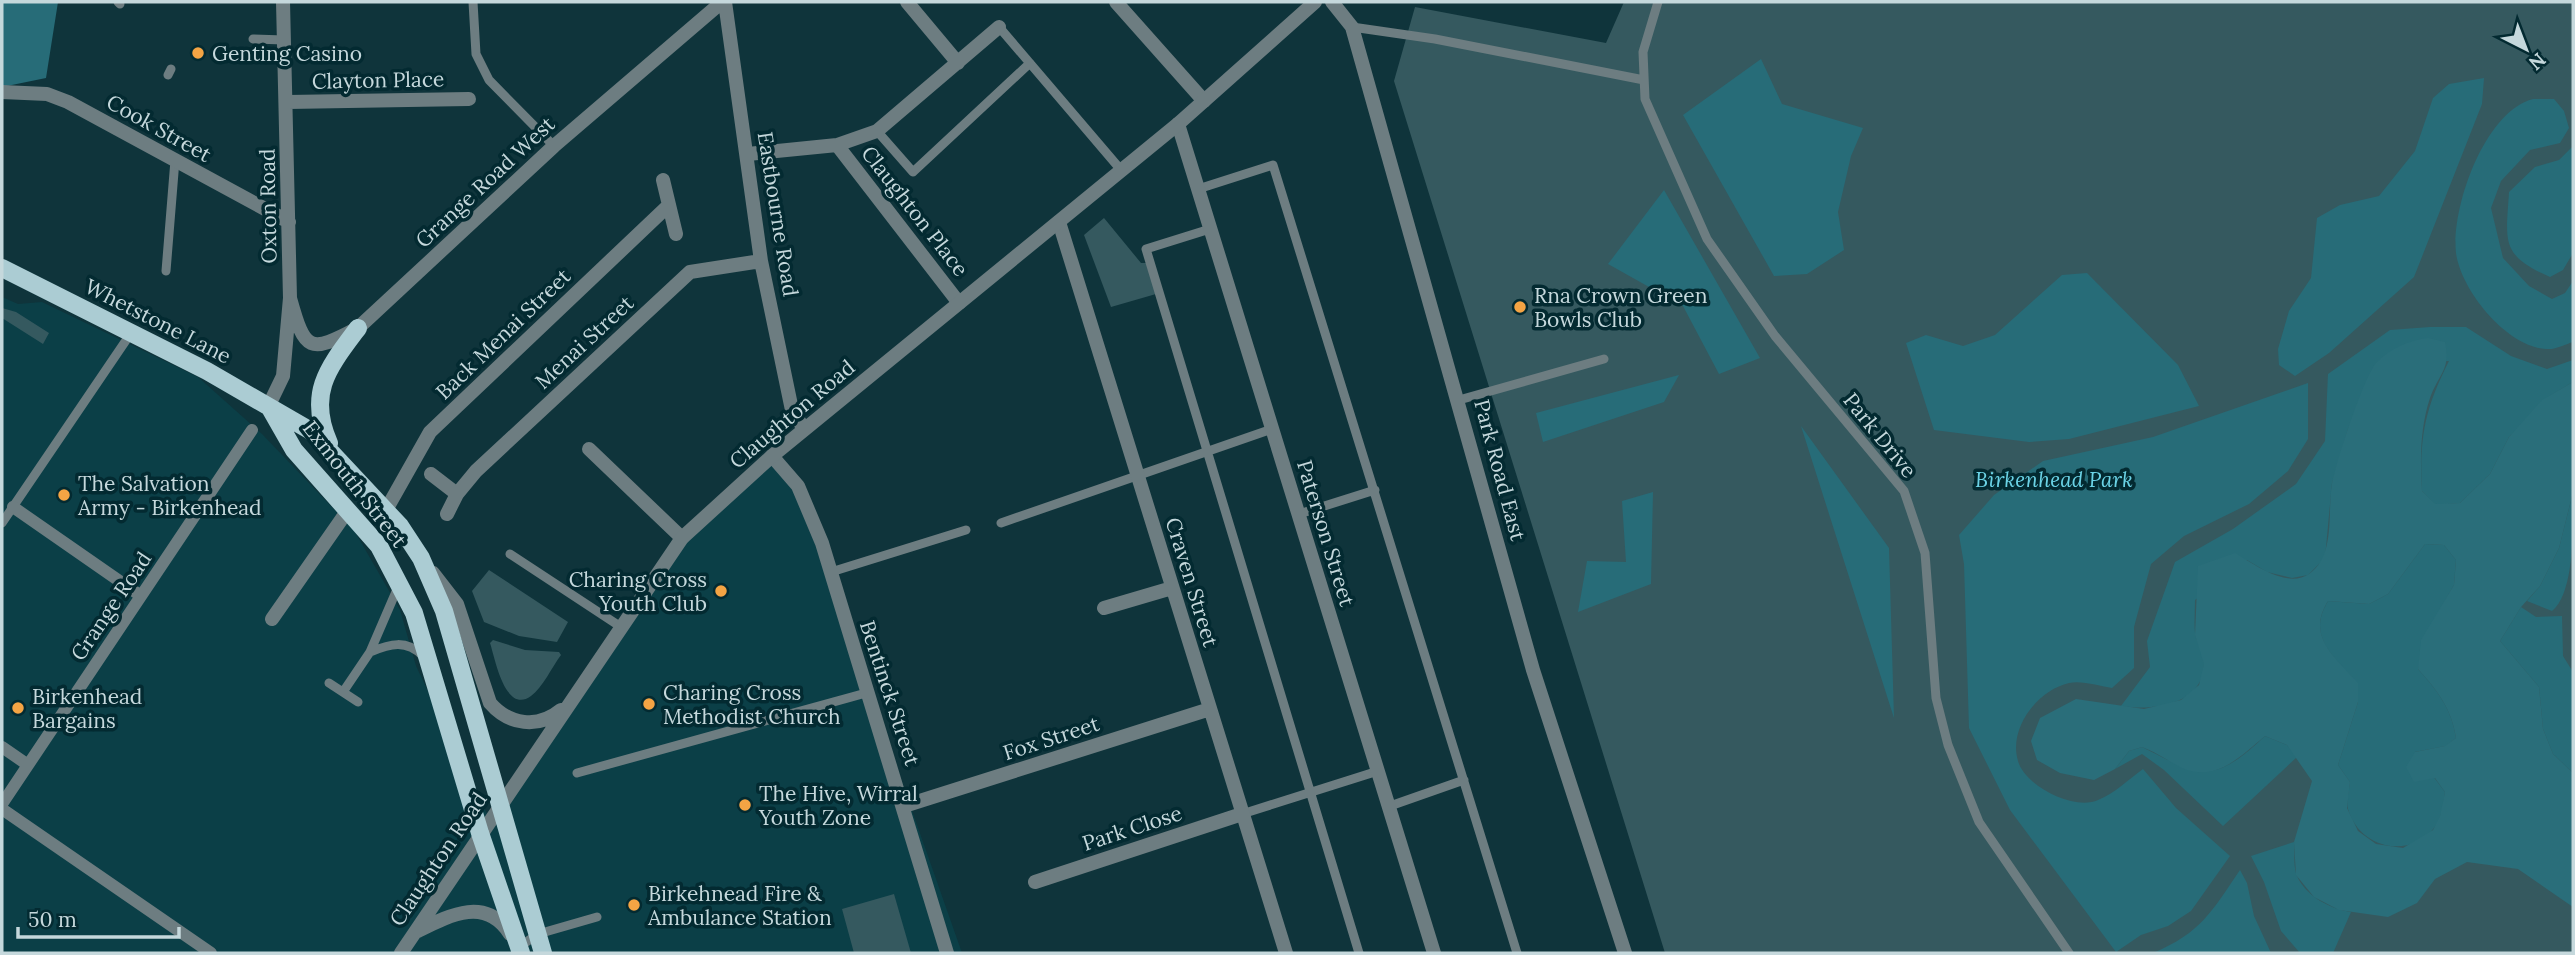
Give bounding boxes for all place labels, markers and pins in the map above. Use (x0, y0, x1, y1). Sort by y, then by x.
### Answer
place label: Genting Casino (212, 40, 362, 67)
marker: Genting Casino (190, 45, 206, 61)
place label: Rna Crown Green Bowls Club (1534, 282, 1708, 333)
marker: Rna Crown Green Bowls Club (1512, 299, 1528, 315)
place label: The Salvation Army - Birkenhead (77, 470, 262, 521)
marker: The Salvation Army - Birkenhead (56, 487, 72, 503)
place label: Charing Cross Youth Club (569, 566, 707, 617)
marker: Charing Cross Youth Club (713, 583, 729, 599)
place label: Charing Cross Methodist Church (663, 679, 841, 730)
place label: Birkenhead Bargains (32, 683, 142, 734)
marker: Charing Cross Methodist Church (641, 696, 657, 712)
marker: Birkenhead Bargains (10, 700, 26, 716)
place label: The Hive, Wirral Youth Zone (758, 780, 918, 831)
marker: The Hive, Wirral Youth Zone (737, 797, 753, 813)
place label: Birkehnead Fire & Ambulance Station (647, 880, 832, 931)
marker: Birkehnead Fire & Ambulance Station (626, 897, 642, 913)

